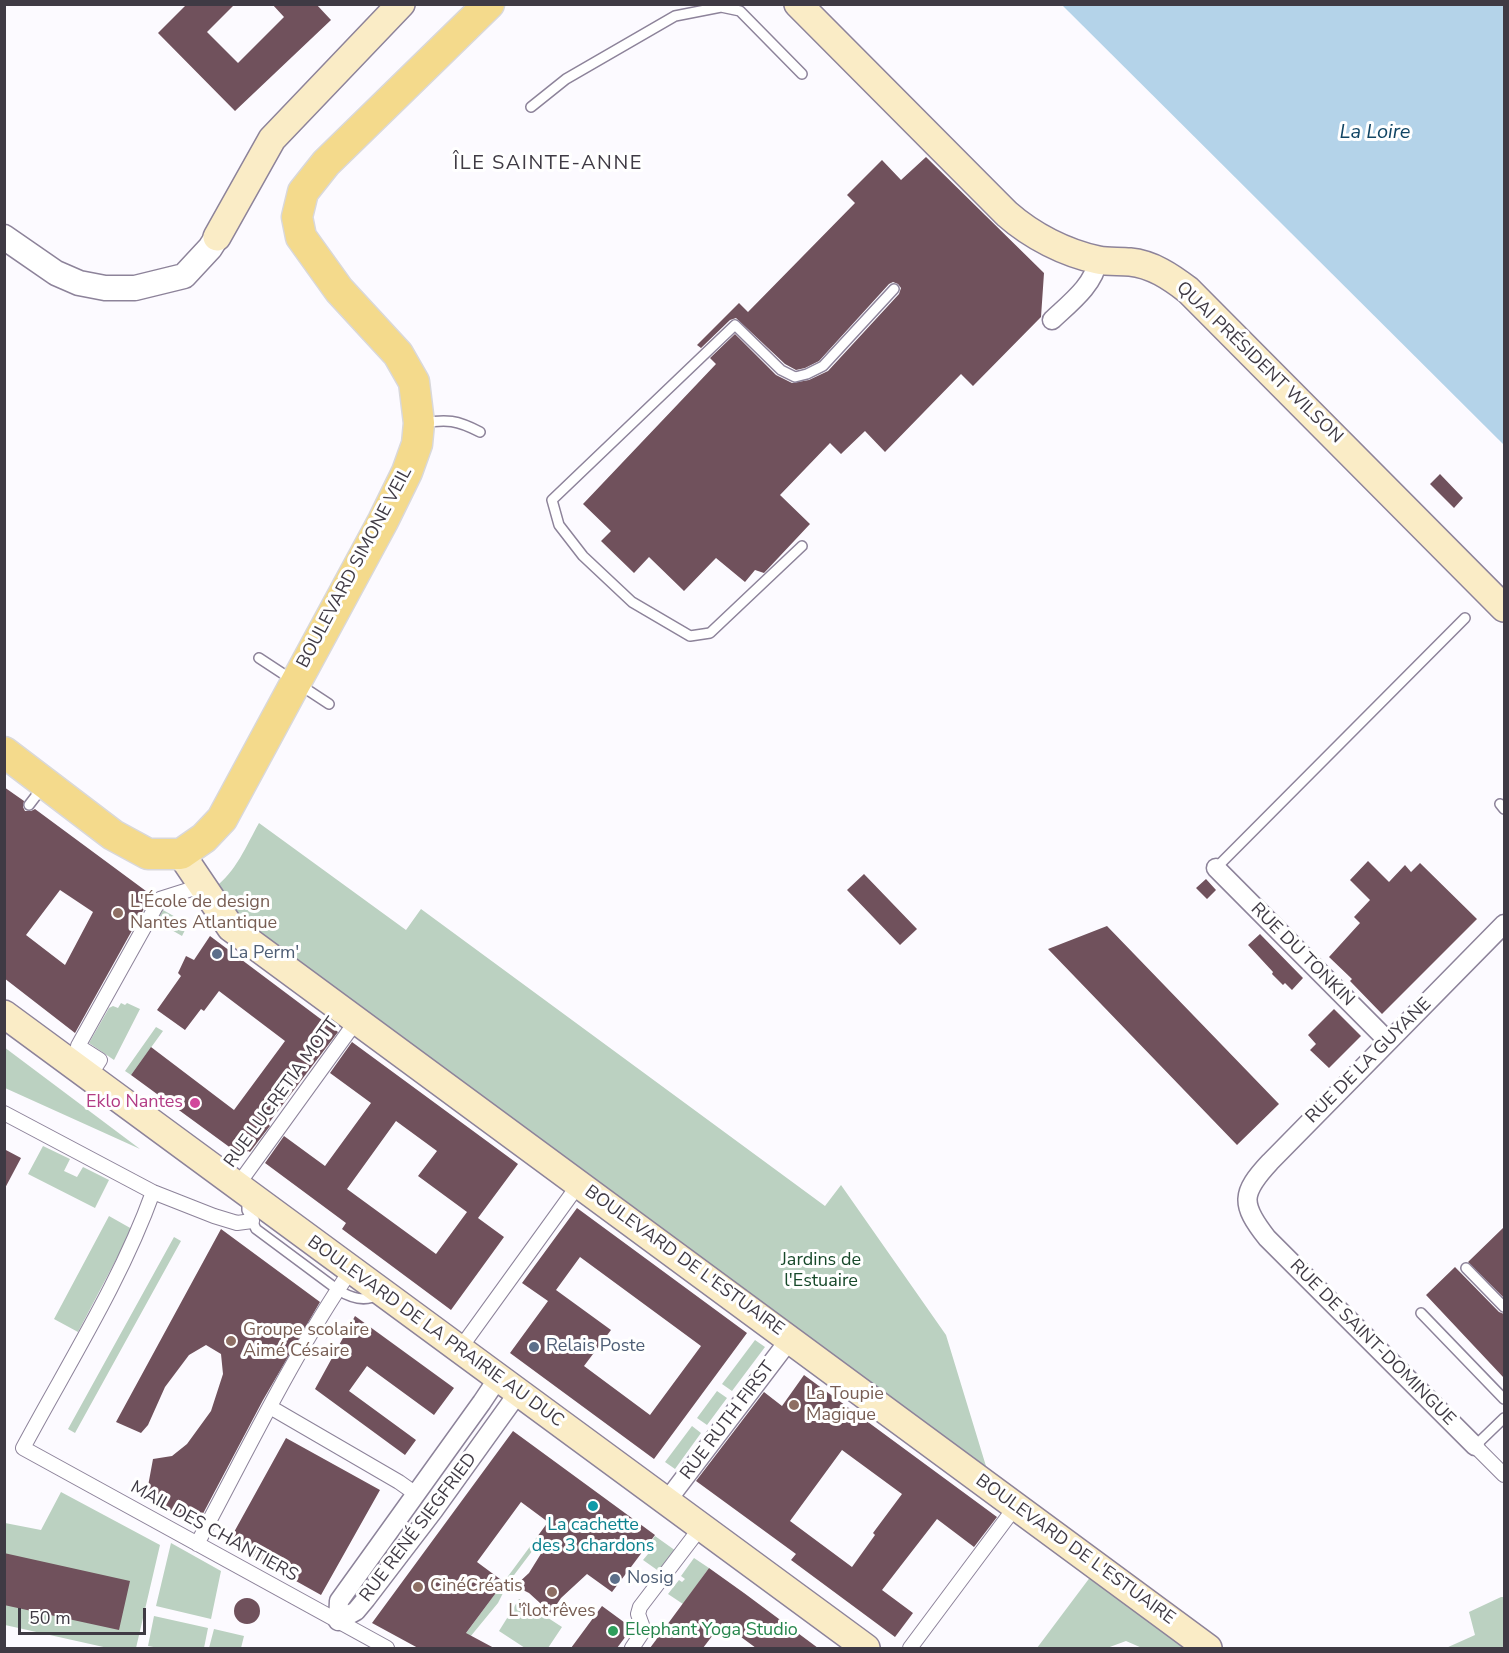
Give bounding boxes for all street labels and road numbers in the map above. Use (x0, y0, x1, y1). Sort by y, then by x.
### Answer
street label: QUAI PRÉSIDENT WILSON (1171, 278, 1347, 448)
street label: BOULEVARD SIMONE VEIL (293, 464, 417, 672)
street label: RUE DU TONKIN (1246, 899, 1358, 1011)
street label: RUE DE LA GUYANE (1302, 994, 1436, 1128)
street label: RUE LUCRETIA MOTT (220, 1014, 344, 1172)
street label: BOULEVARD DE L'ESTUAIRE (580, 1181, 788, 1341)
street label: BOULEVARD DE LA PRAIRIE AU DUC (303, 1232, 567, 1432)
street label: RUE DE SAINT-DOMINGUE (1285, 1256, 1459, 1430)
street label: RUE RUTH FIRST (676, 1358, 780, 1484)
street label: RUE RENÉ SIEGFRIED (356, 1449, 482, 1607)
street label: BOULEVARD DE L'ESTUAIRE (971, 1470, 1179, 1630)
street label: MAIL DES CHANTIERS (126, 1477, 302, 1587)

